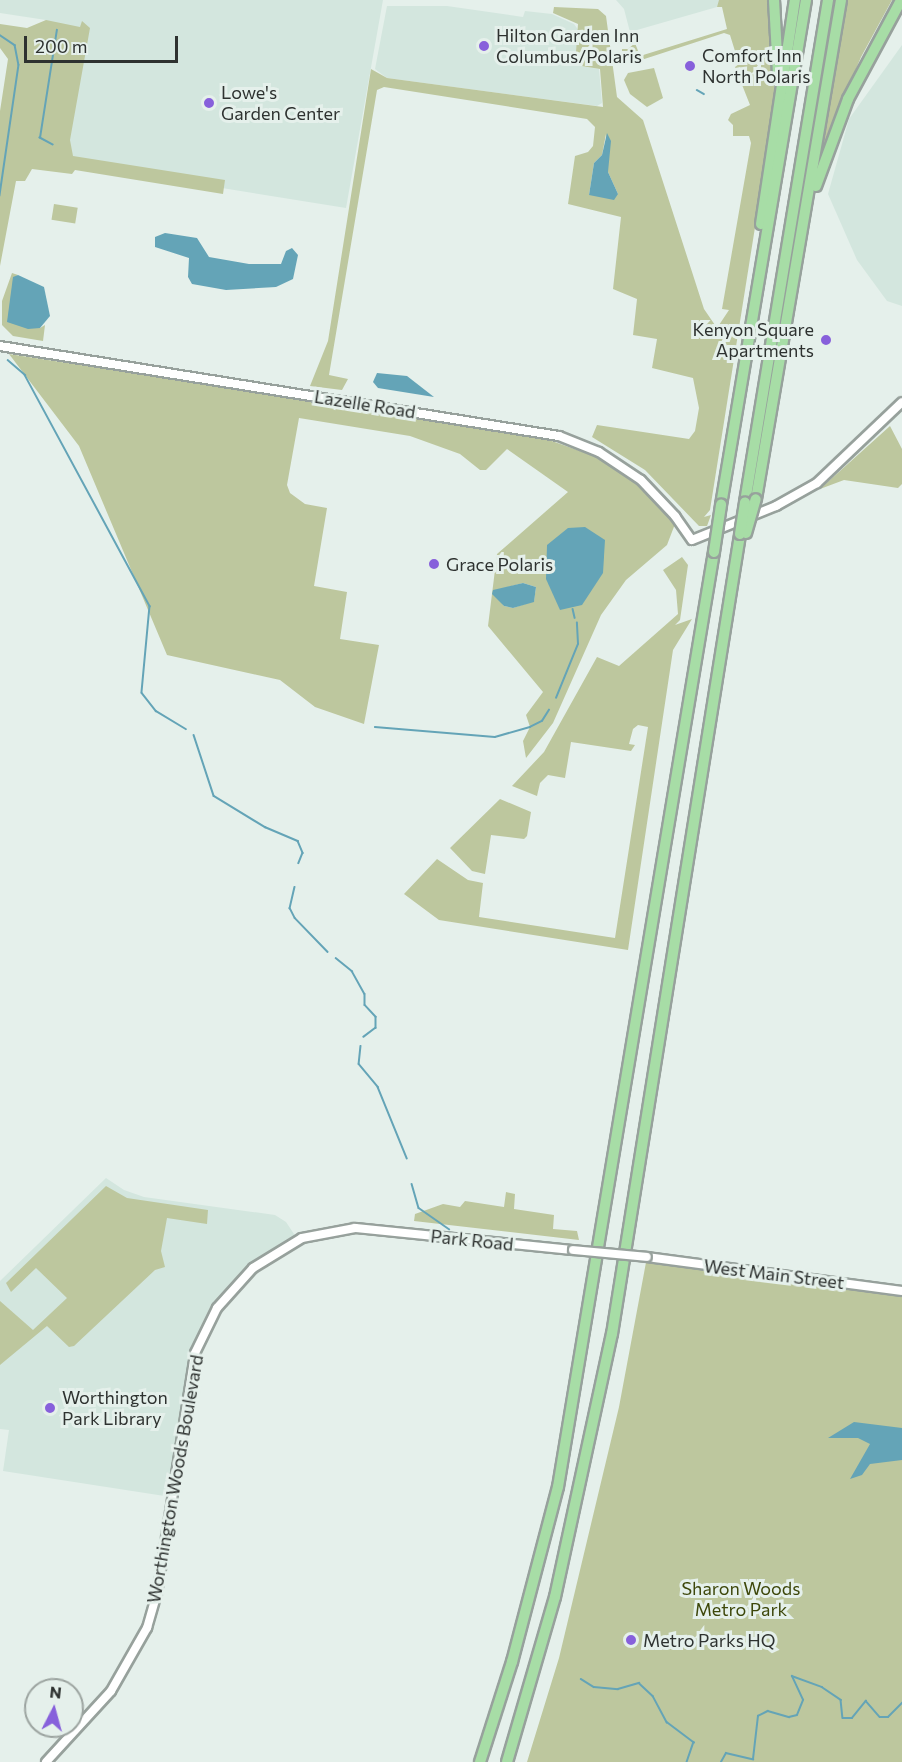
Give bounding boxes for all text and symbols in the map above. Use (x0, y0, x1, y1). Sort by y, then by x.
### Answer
scale bar (27, 24, 182, 62)
place label: Hilton Garden Inn Columbus/Polaris (496, 25, 642, 68)
text: 200 m (35, 35, 88, 57)
marker: Hilton Garden Inn Columbus/Polaris (477, 39, 491, 53)
place label: Comfort Inn North Polaris (702, 45, 810, 88)
marker: Comfort Inn North Polaris (683, 59, 697, 73)
place label: Lowe's Garden Center (221, 82, 340, 124)
marker: Lowe's Garden Center (202, 96, 216, 110)
place label: Kenyon Square Apartments (693, 319, 814, 362)
marker: Kenyon Square Apartments (819, 333, 833, 347)
street label: Lazelle Road (313, 385, 417, 423)
place label: Grace Polaris (446, 553, 553, 575)
marker: Grace Polaris (427, 557, 441, 571)
street label: Park Road (430, 1225, 514, 1255)
street label: West Main Street (703, 1255, 845, 1293)
street label: Worthington Woods Boulevard (142, 1353, 208, 1605)
place label: Worthington Park Library (62, 1387, 168, 1430)
marker: Worthington Park Library (43, 1401, 57, 1415)
park label: Sharon Woods Metro Park (682, 1578, 800, 1620)
place label: Metro Parks HQ (643, 1629, 776, 1651)
marker: Metro Parks HQ (624, 1633, 638, 1647)
north arrow (24, 1678, 84, 1738)
text: N (49, 1682, 63, 1702)

